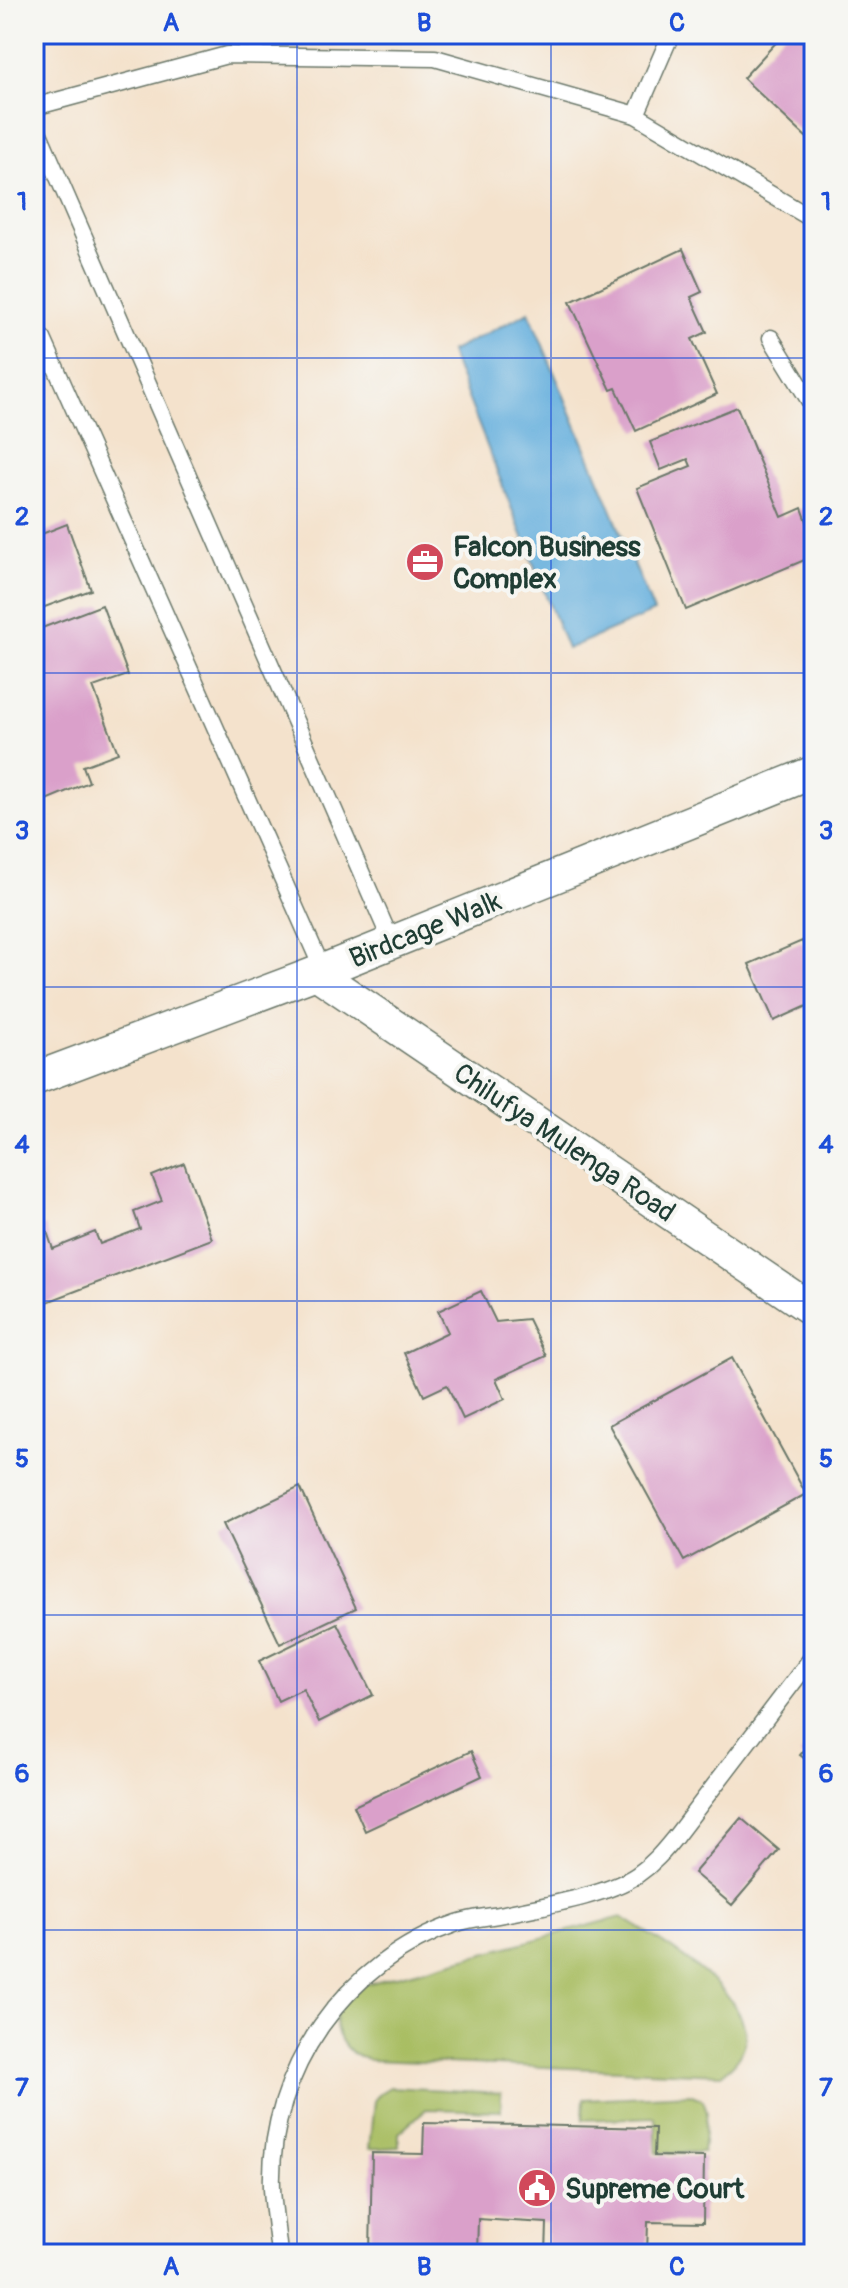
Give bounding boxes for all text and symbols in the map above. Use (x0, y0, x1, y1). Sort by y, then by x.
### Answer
text: A (163, 7, 180, 39)
text: B (417, 7, 431, 39)
text: C (669, 7, 685, 39)
text: 1 (17, 186, 27, 218)
text: 1 (821, 186, 831, 218)
text: 2 (15, 501, 29, 533)
text: 2 (819, 501, 833, 533)
place label: Falcon Business Complex (453, 530, 641, 597)
office icon: Falcon Business Complex (404, 541, 446, 583)
text: 3 (15, 815, 29, 847)
text: 3 (819, 815, 833, 847)
street label: Birdcage Walk (345, 884, 507, 977)
street label: Chilufya Mulenga Road (447, 1056, 682, 1230)
text: 4 (14, 1129, 30, 1161)
text: 4 (818, 1129, 834, 1161)
text: 5 (15, 1443, 29, 1475)
text: 5 (819, 1443, 833, 1475)
text: 6 (14, 1758, 30, 1790)
text: 6 (818, 1758, 834, 1790)
text: 7 (15, 2072, 29, 2104)
text: 7 (819, 2072, 833, 2104)
public building icon: Supreme Court (516, 2167, 558, 2209)
place label: Supreme Court (565, 2172, 745, 2207)
text: A (163, 2251, 180, 2283)
text: B (417, 2251, 431, 2283)
text: C (669, 2251, 685, 2283)

